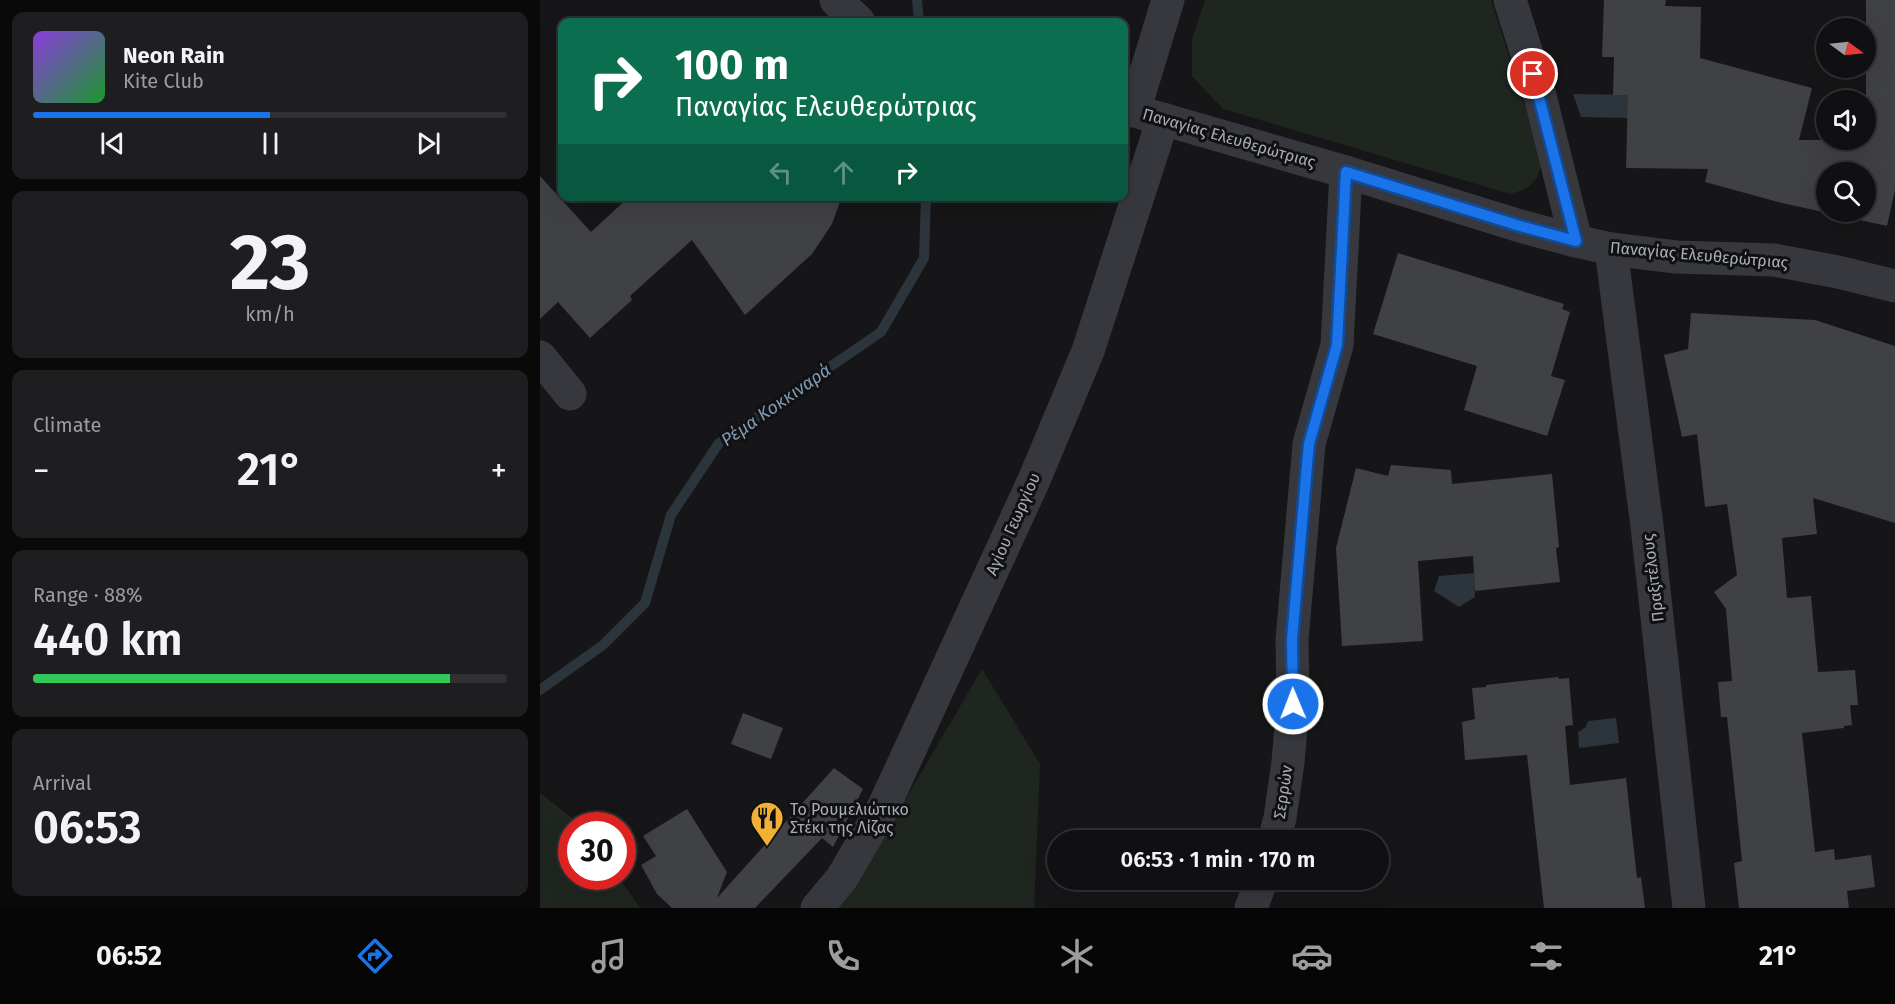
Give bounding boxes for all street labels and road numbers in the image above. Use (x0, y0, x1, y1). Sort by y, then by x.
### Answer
street label: Παναγίας Ελευθερώτριας (1140, 104, 1318, 172)
street label: Παναγίας Ελευθερώτριας (1609, 238, 1789, 272)
street label: Αγίου Γεωργίου (982, 470, 1044, 578)
street label: Πραξιτέλους (1638, 532, 1668, 623)
street label: Σερρών (1270, 764, 1296, 820)

